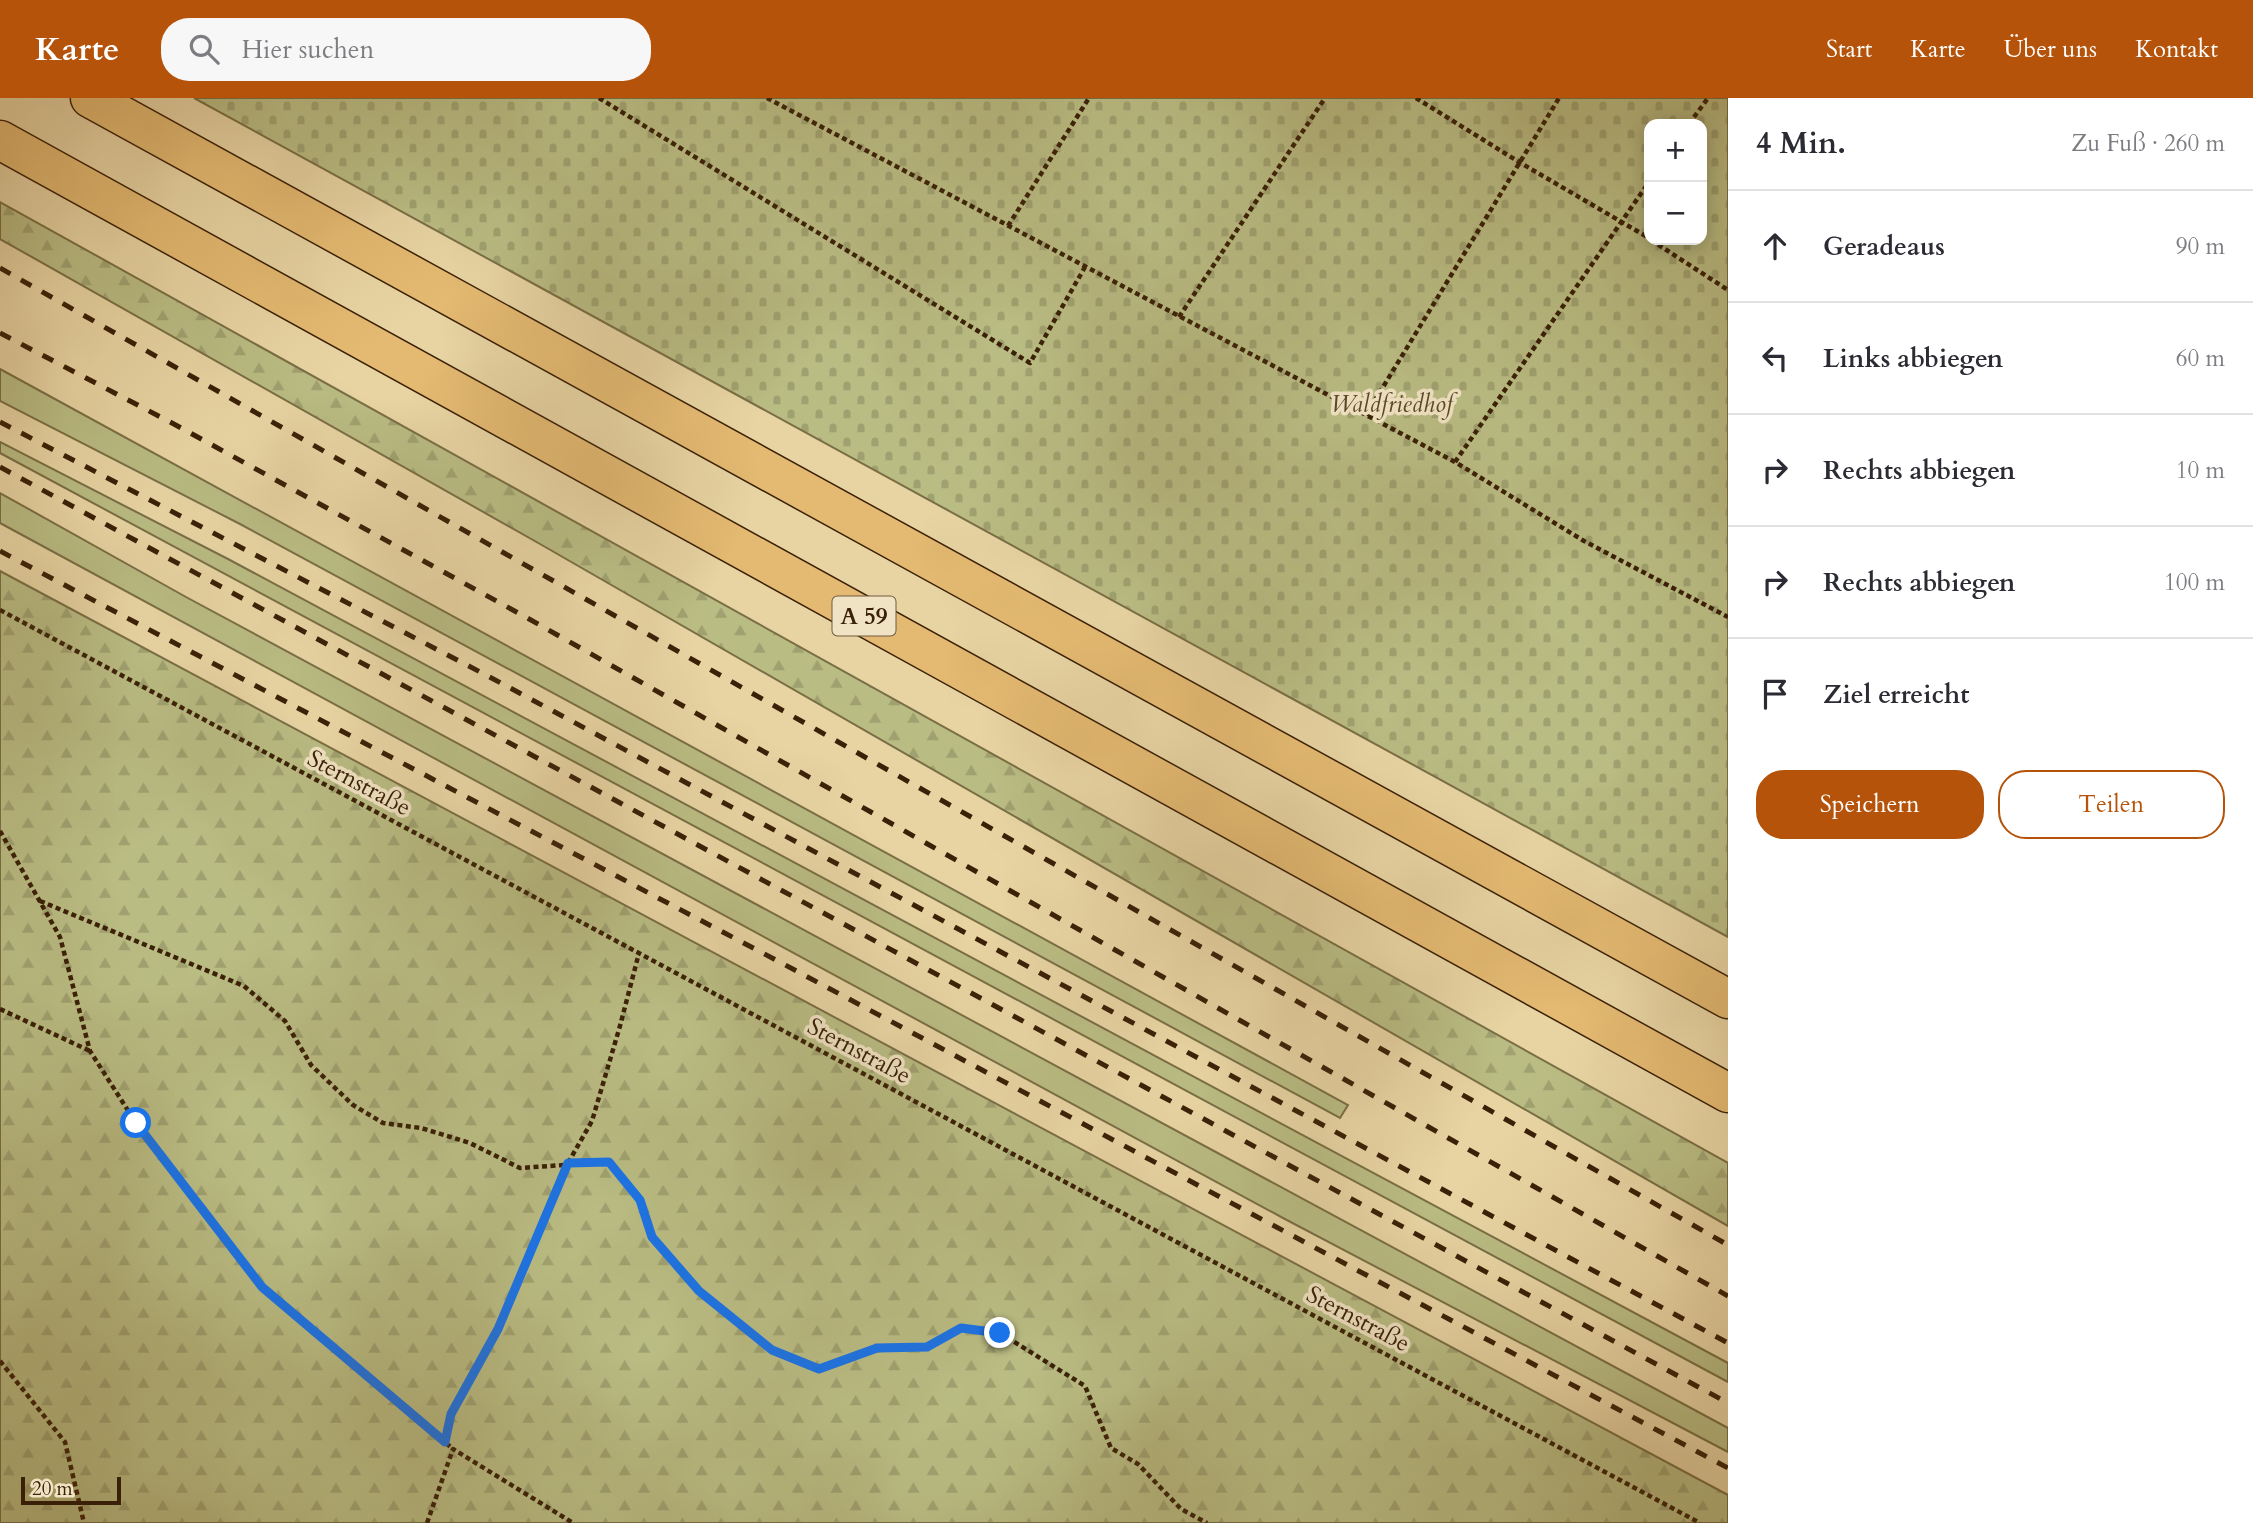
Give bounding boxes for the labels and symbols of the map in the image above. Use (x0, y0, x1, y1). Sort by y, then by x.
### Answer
park label: Waldfriedhof (1331, 388, 1458, 421)
road number: A 59 (832, 596, 896, 636)
street label: Sternstraße (301, 742, 417, 824)
street label: Sternstraße (801, 1010, 917, 1092)
route start (120, 1107, 151, 1138)
street label: Sternstraße (1300, 1278, 1416, 1360)
route end (984, 1317, 1015, 1348)
scale bar (21, 1474, 121, 1506)

